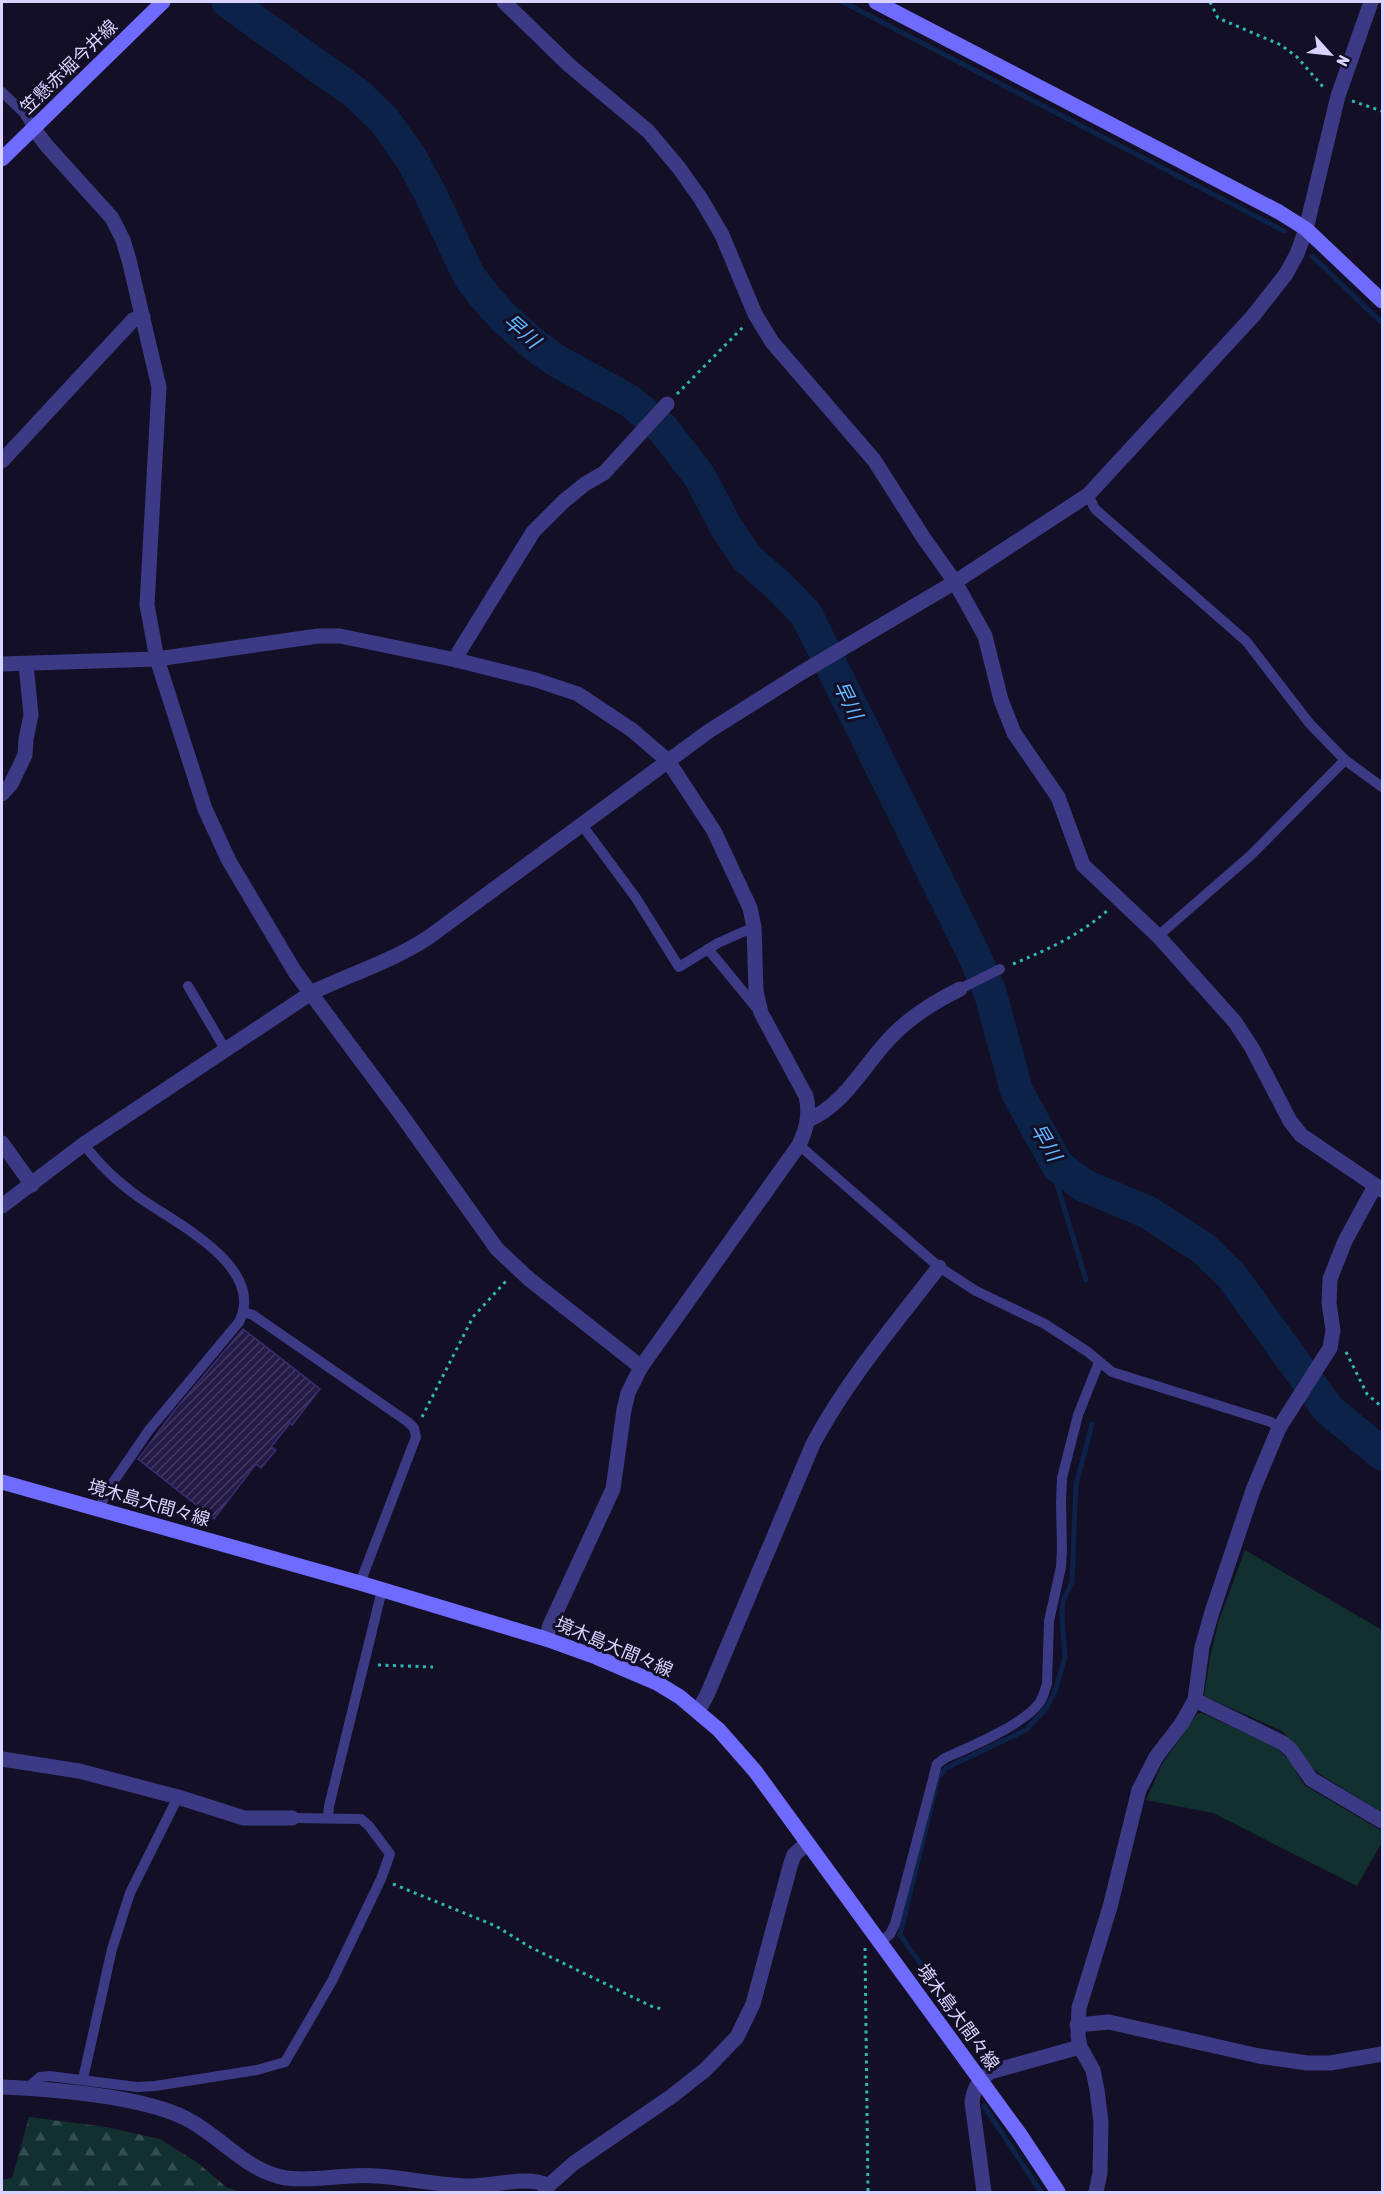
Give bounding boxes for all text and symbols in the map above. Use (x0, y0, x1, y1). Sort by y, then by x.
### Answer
street label: 笠懸赤堀今井線 (16, 15, 121, 118)
north arrow (1300, 24, 1360, 84)
text: N (1333, 53, 1354, 69)
water label: 早川 (500, 309, 546, 354)
water label: 早川 (829, 677, 868, 725)
water label: 早川 (1026, 1119, 1067, 1167)
street label: 境木島大間々線 (86, 1475, 213, 1530)
street label: 境木島大間々線 (552, 1612, 676, 1681)
street label: 境木島大間々線 (913, 1960, 1004, 2074)

